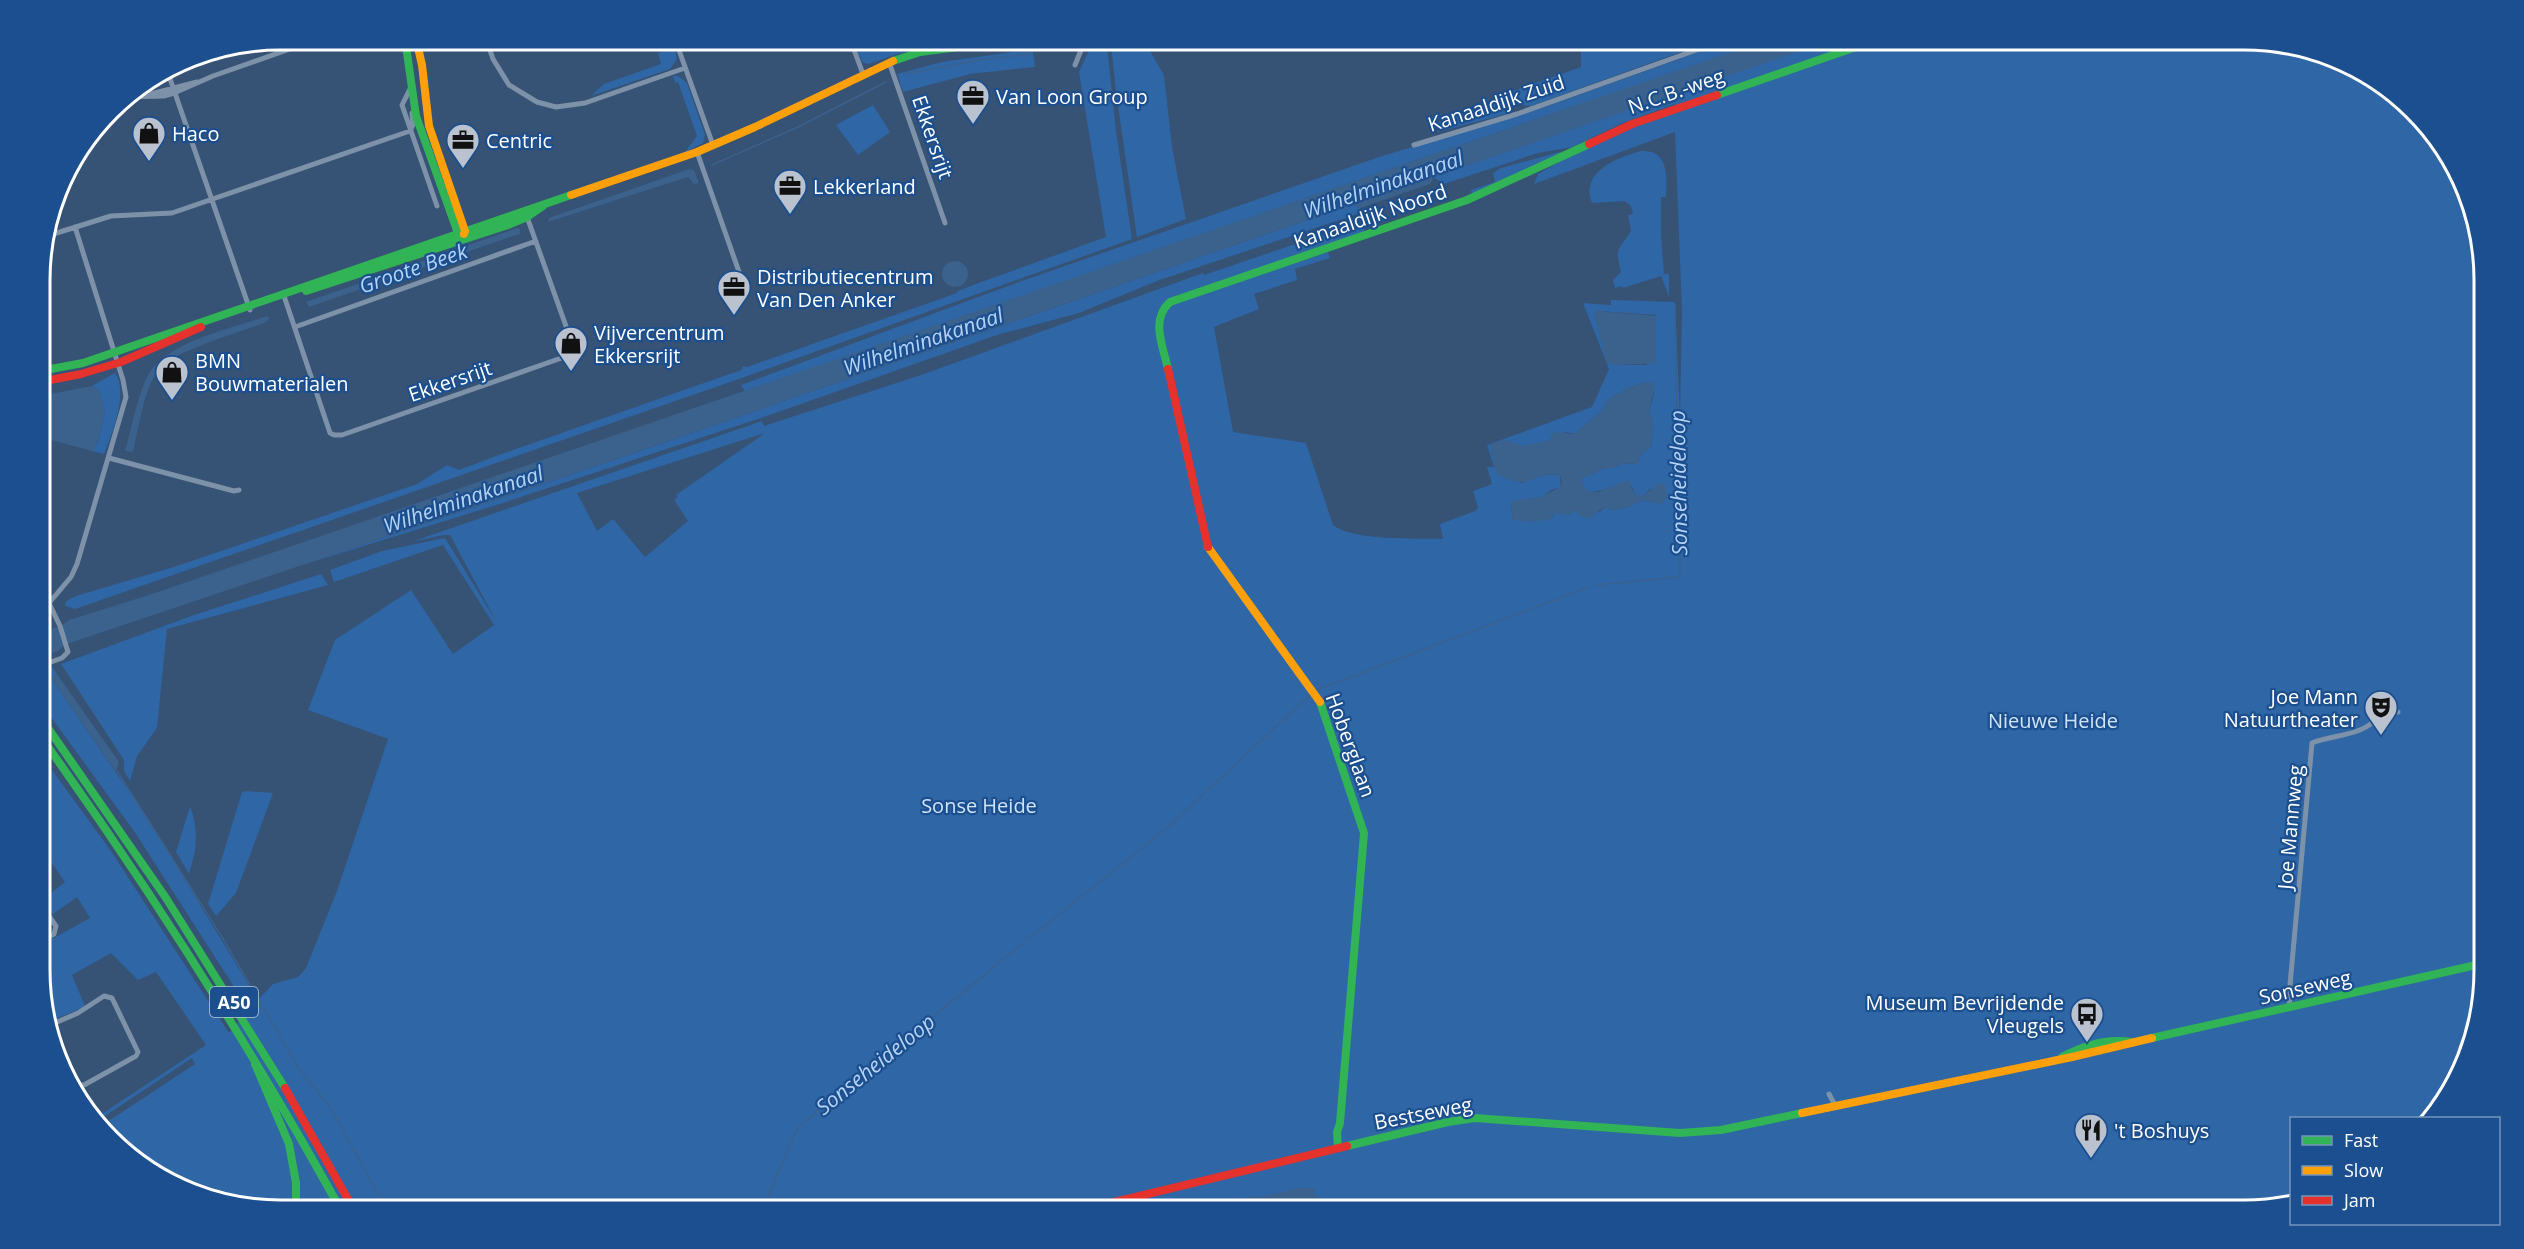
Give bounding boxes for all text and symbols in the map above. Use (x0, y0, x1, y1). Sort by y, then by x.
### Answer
street label: N.C.B.-weg (1624, 62, 1728, 120)
street label: Kanaaldijk Zuid (1424, 68, 1568, 138)
office icon: Van Loon Group (955, 78, 991, 125)
place label: Van Loon Group (996, 83, 1148, 110)
street label: Ekkersrijt (906, 92, 960, 182)
shop icon: Haco (131, 115, 167, 162)
place label: Haco (172, 120, 219, 147)
office icon: Centric (445, 122, 481, 169)
place label: Centric (486, 127, 552, 154)
water label: Wilhelminakanaal (1299, 143, 1467, 224)
office icon: Lekkerland (772, 168, 808, 215)
place label: Lekkerland (813, 173, 916, 200)
street label: Kanaaldijk Noord (1290, 177, 1450, 255)
water label: Groote Beek (355, 236, 472, 300)
place label: Distributiecentrum Van Den Anker (757, 263, 934, 313)
office icon: Distributiecentrum Van Den Anker (716, 269, 752, 316)
water label: Wilhelminakanaal (839, 300, 1007, 381)
place label: Vijvercentrum Ekkersrijt (594, 319, 725, 369)
shop icon: Vijvercentrum Ekkersrijt (553, 325, 589, 372)
place label: BMN Bouwmaterialen (195, 347, 349, 397)
shop icon: BMN Bouwmaterialen (154, 354, 190, 401)
street label: Ekkersrijt (405, 354, 495, 408)
water label: Sonseheideloop (1663, 410, 1693, 556)
water label: Wilhelminakanaal (379, 458, 547, 539)
place label: Joe Mann Natuurtheater (2224, 683, 2358, 733)
street label: Hoberglaan (1320, 689, 1382, 801)
theatre icon: Joe Mann Natuurtheater (2363, 689, 2399, 736)
park label: Nieuwe Heide (1988, 707, 2118, 734)
street label: Joe Mannweg (2271, 763, 2309, 892)
park label: Sonse Heide (921, 792, 1037, 819)
street label: Sonseweg (2256, 963, 2354, 1011)
road number: A50 (210, 987, 258, 1017)
place label: Museum Bevrijdende Vleugels (1865, 989, 2064, 1039)
bus stop icon: Museum Bevrijdende Vleugels (2069, 996, 2105, 1043)
water label: Sonseheideloop (810, 1007, 940, 1121)
street label: Bestseweg (1372, 1090, 1474, 1136)
restaurant icon: 't Boshuys (2073, 1112, 2109, 1159)
place label: 't Boshuys (2114, 1117, 2209, 1144)
legend (2290, 1117, 2500, 1225)
text: Fast (2344, 1128, 2378, 1152)
text: Slow (2344, 1158, 2383, 1182)
text: Jam (2342, 1188, 2376, 1212)

